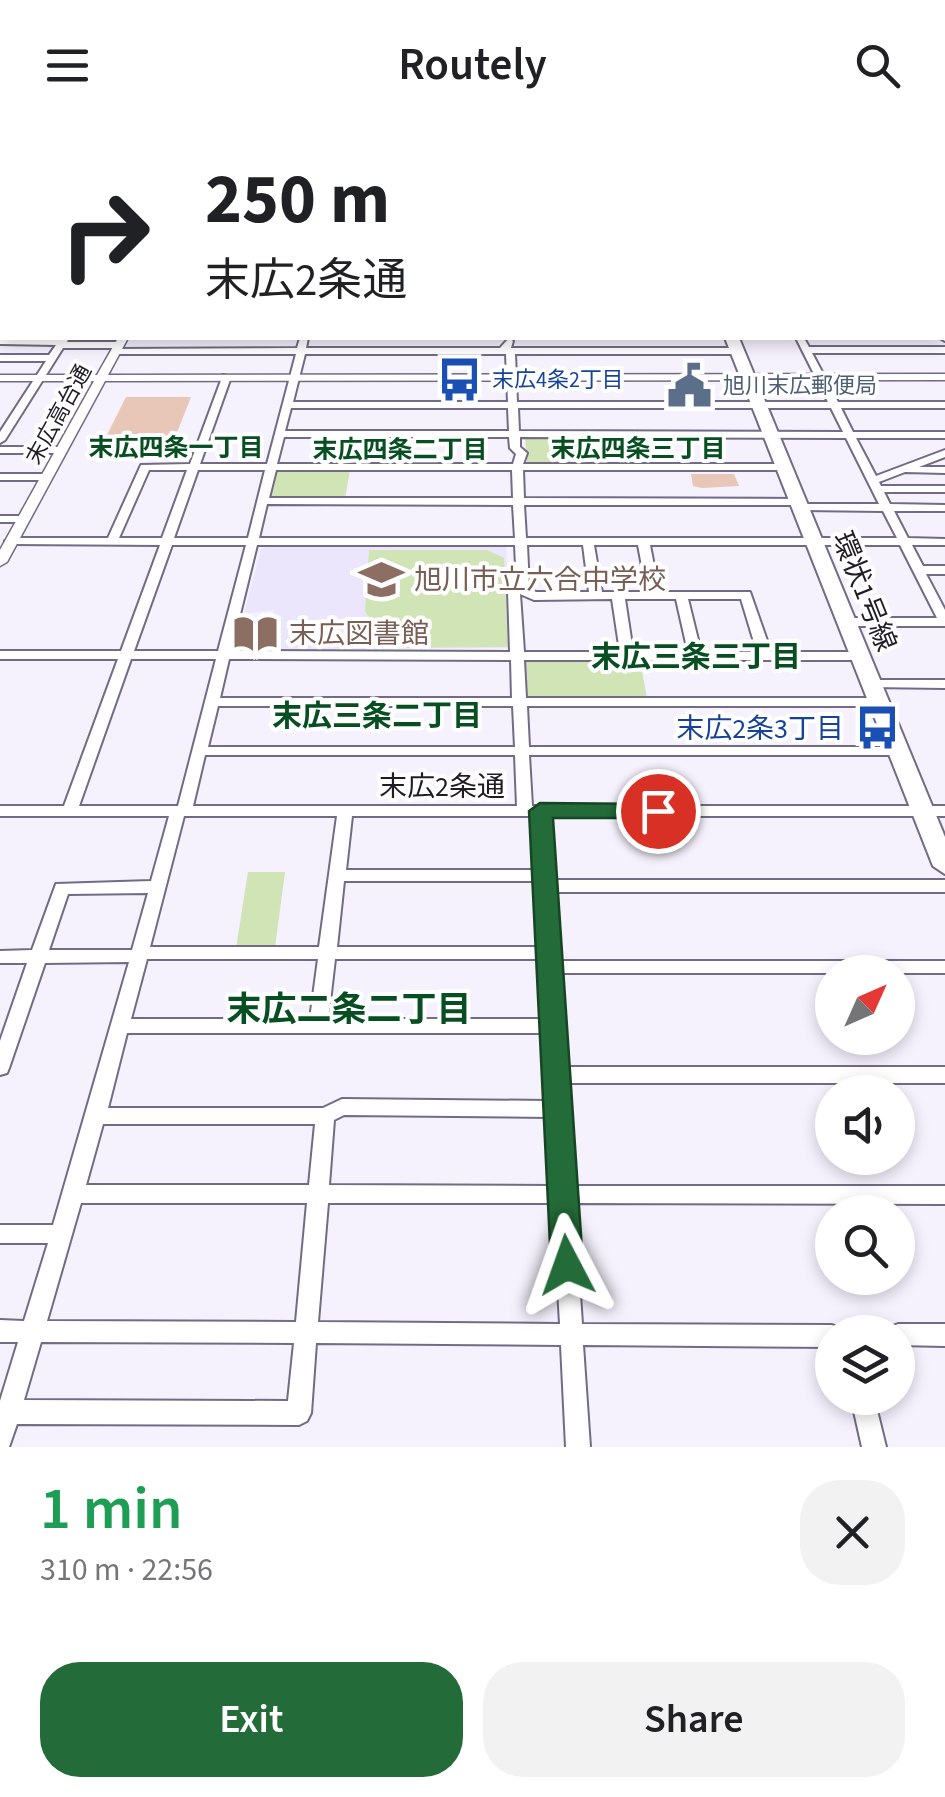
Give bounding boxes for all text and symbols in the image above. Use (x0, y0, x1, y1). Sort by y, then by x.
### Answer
text: Routely (398, 33, 547, 97)
icon: menu (40, 38, 95, 93)
icon: search (850, 38, 905, 93)
text: 250 m (205, 150, 390, 250)
icon: right (40, 170, 170, 300)
text: 末広2条通 (205, 249, 407, 313)
bus stop icon: 末広4条2丁目 (435, 355, 483, 403)
street label: 末広高台通 (18, 359, 100, 470)
public building icon: 旭川末広郵便局 (666, 361, 714, 409)
place label: 末広4条2丁目 (492, 364, 624, 396)
place label: 旭川末広郵便局 (723, 370, 877, 402)
district label: 末広四条一丁目 (88, 430, 264, 466)
district label: 末広四条三丁目 (550, 431, 726, 467)
district label: 末広四条二丁目 (312, 432, 488, 468)
street label: 環状1号線 (822, 526, 906, 657)
school or university icon: 旭川市立六合中学校 (357, 555, 405, 603)
place label: 旭川市立六合中学校 (414, 560, 666, 600)
library icon: 末広図書館 (232, 609, 280, 657)
place label: 末広図書館 (289, 614, 429, 654)
district label: 末広三条三丁目 (591, 636, 801, 679)
district label: 末広三条二丁目 (272, 695, 482, 738)
bus stop icon: 末広2条3丁目 (853, 704, 901, 752)
place label: 末広2条3丁目 (676, 709, 844, 749)
street label: 末広2条通 (379, 767, 505, 807)
pin (616, 769, 701, 854)
icon: arrive (631, 784, 686, 839)
north arrow (815, 955, 915, 1055)
map controls (815, 955, 915, 1415)
district label: 末広二条二丁目 (226, 985, 472, 1035)
button: sound (815, 1075, 915, 1175)
button: search (815, 1195, 915, 1295)
position arrow (515, 1213, 619, 1317)
button: layers (815, 1315, 915, 1415)
text: 1 min (40, 1467, 183, 1552)
button: close (800, 1480, 905, 1585)
text: 310 m · 22:56 (40, 1547, 213, 1593)
button: Exit (40, 1662, 463, 1777)
button: Share (483, 1662, 905, 1777)

